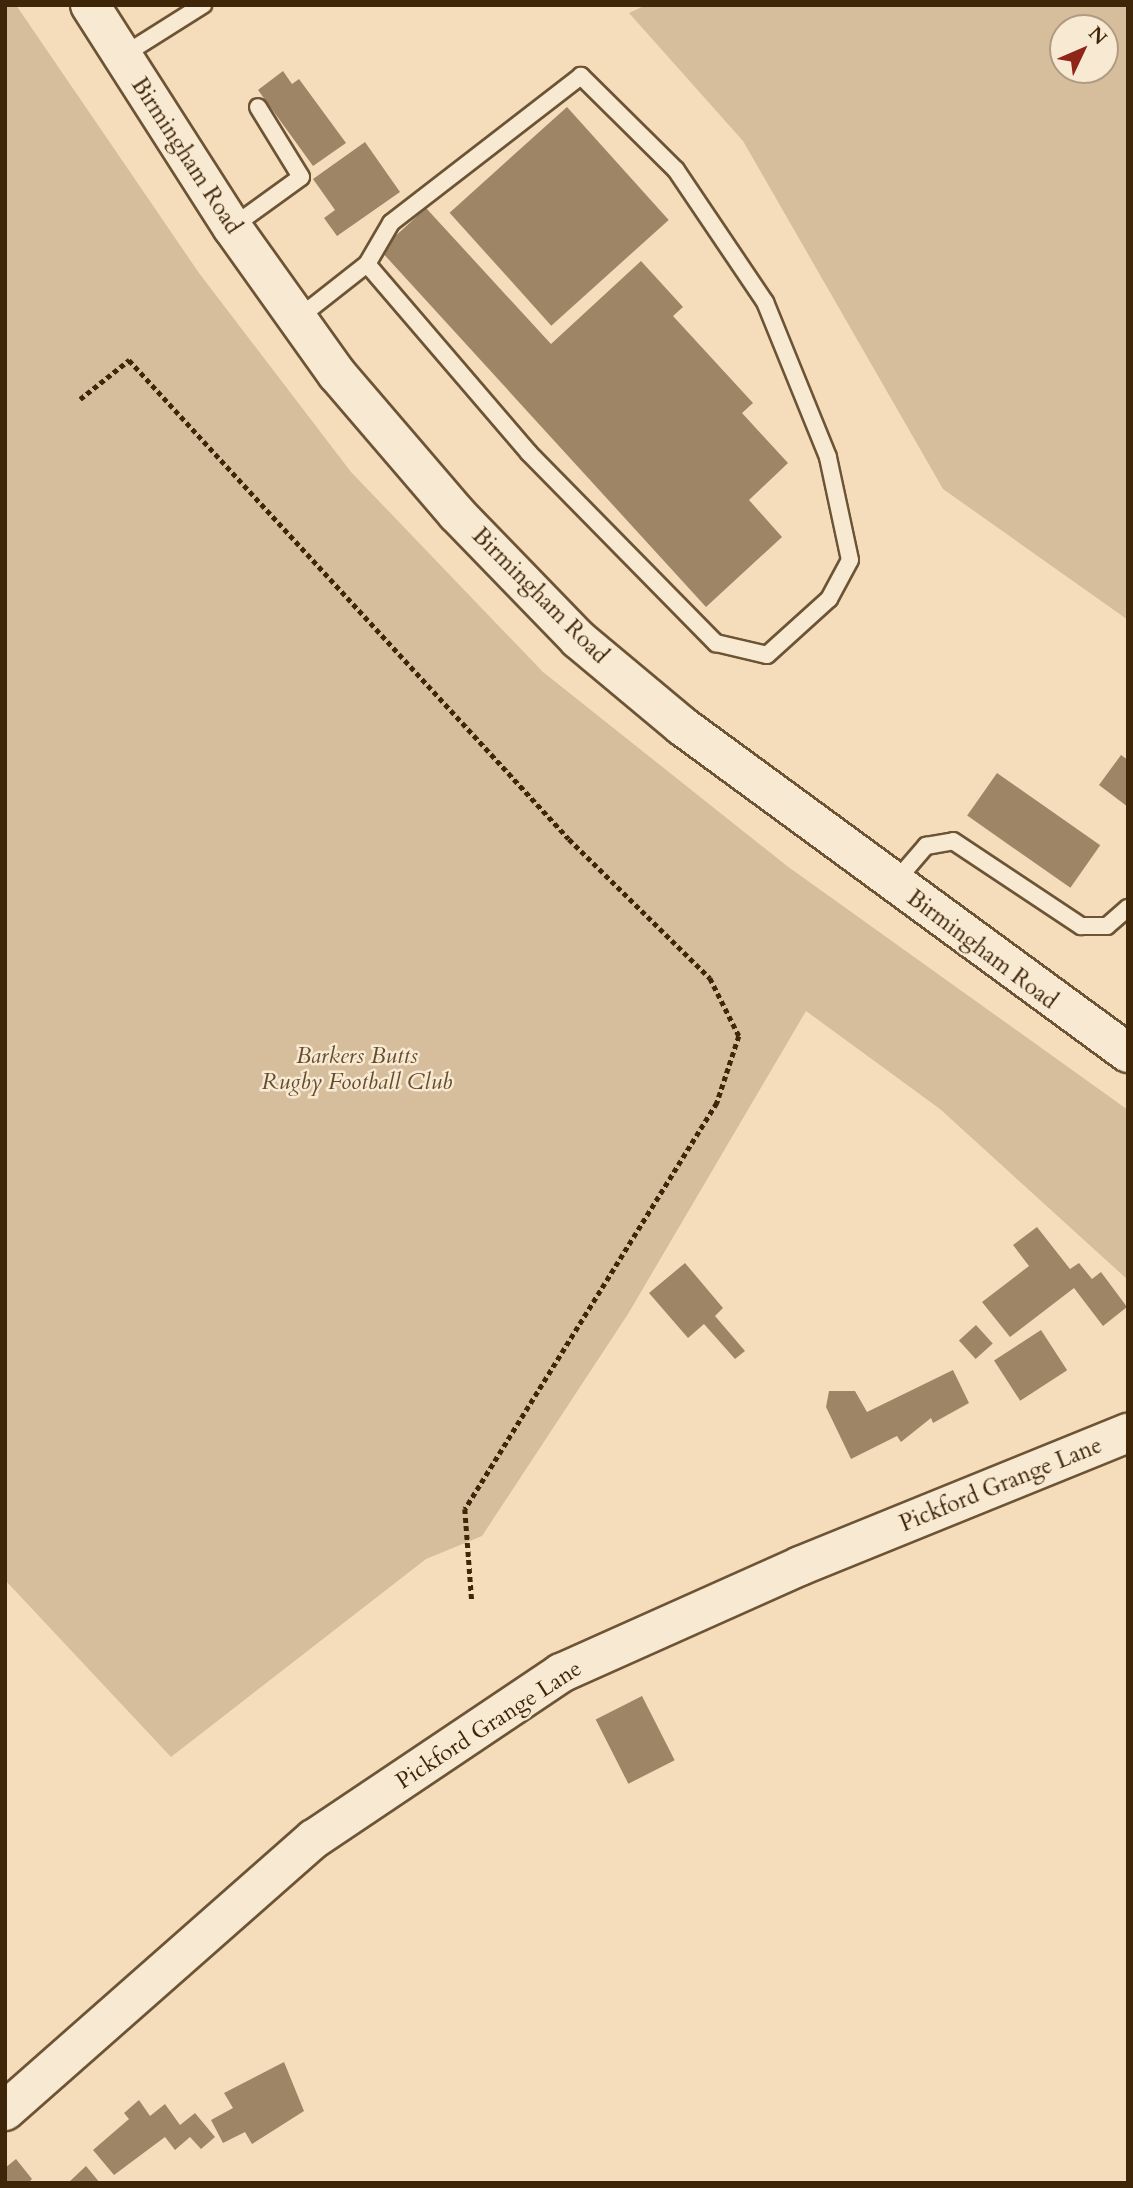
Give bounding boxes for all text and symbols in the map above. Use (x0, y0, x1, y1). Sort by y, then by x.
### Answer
north arrow (1049, 14, 1119, 84)
text: N (1083, 21, 1113, 51)
street label: Birmingham Road (125, 73, 247, 239)
street label: Birmingham Road (466, 522, 614, 670)
street label: Birmingham Road (901, 884, 1063, 1016)
park label: Barkers Butts Rugby Football Club (262, 1042, 452, 1096)
street label: Pickford Grange Lane (896, 1432, 1106, 1538)
street label: Pickford Grange Lane (391, 1655, 587, 1795)

